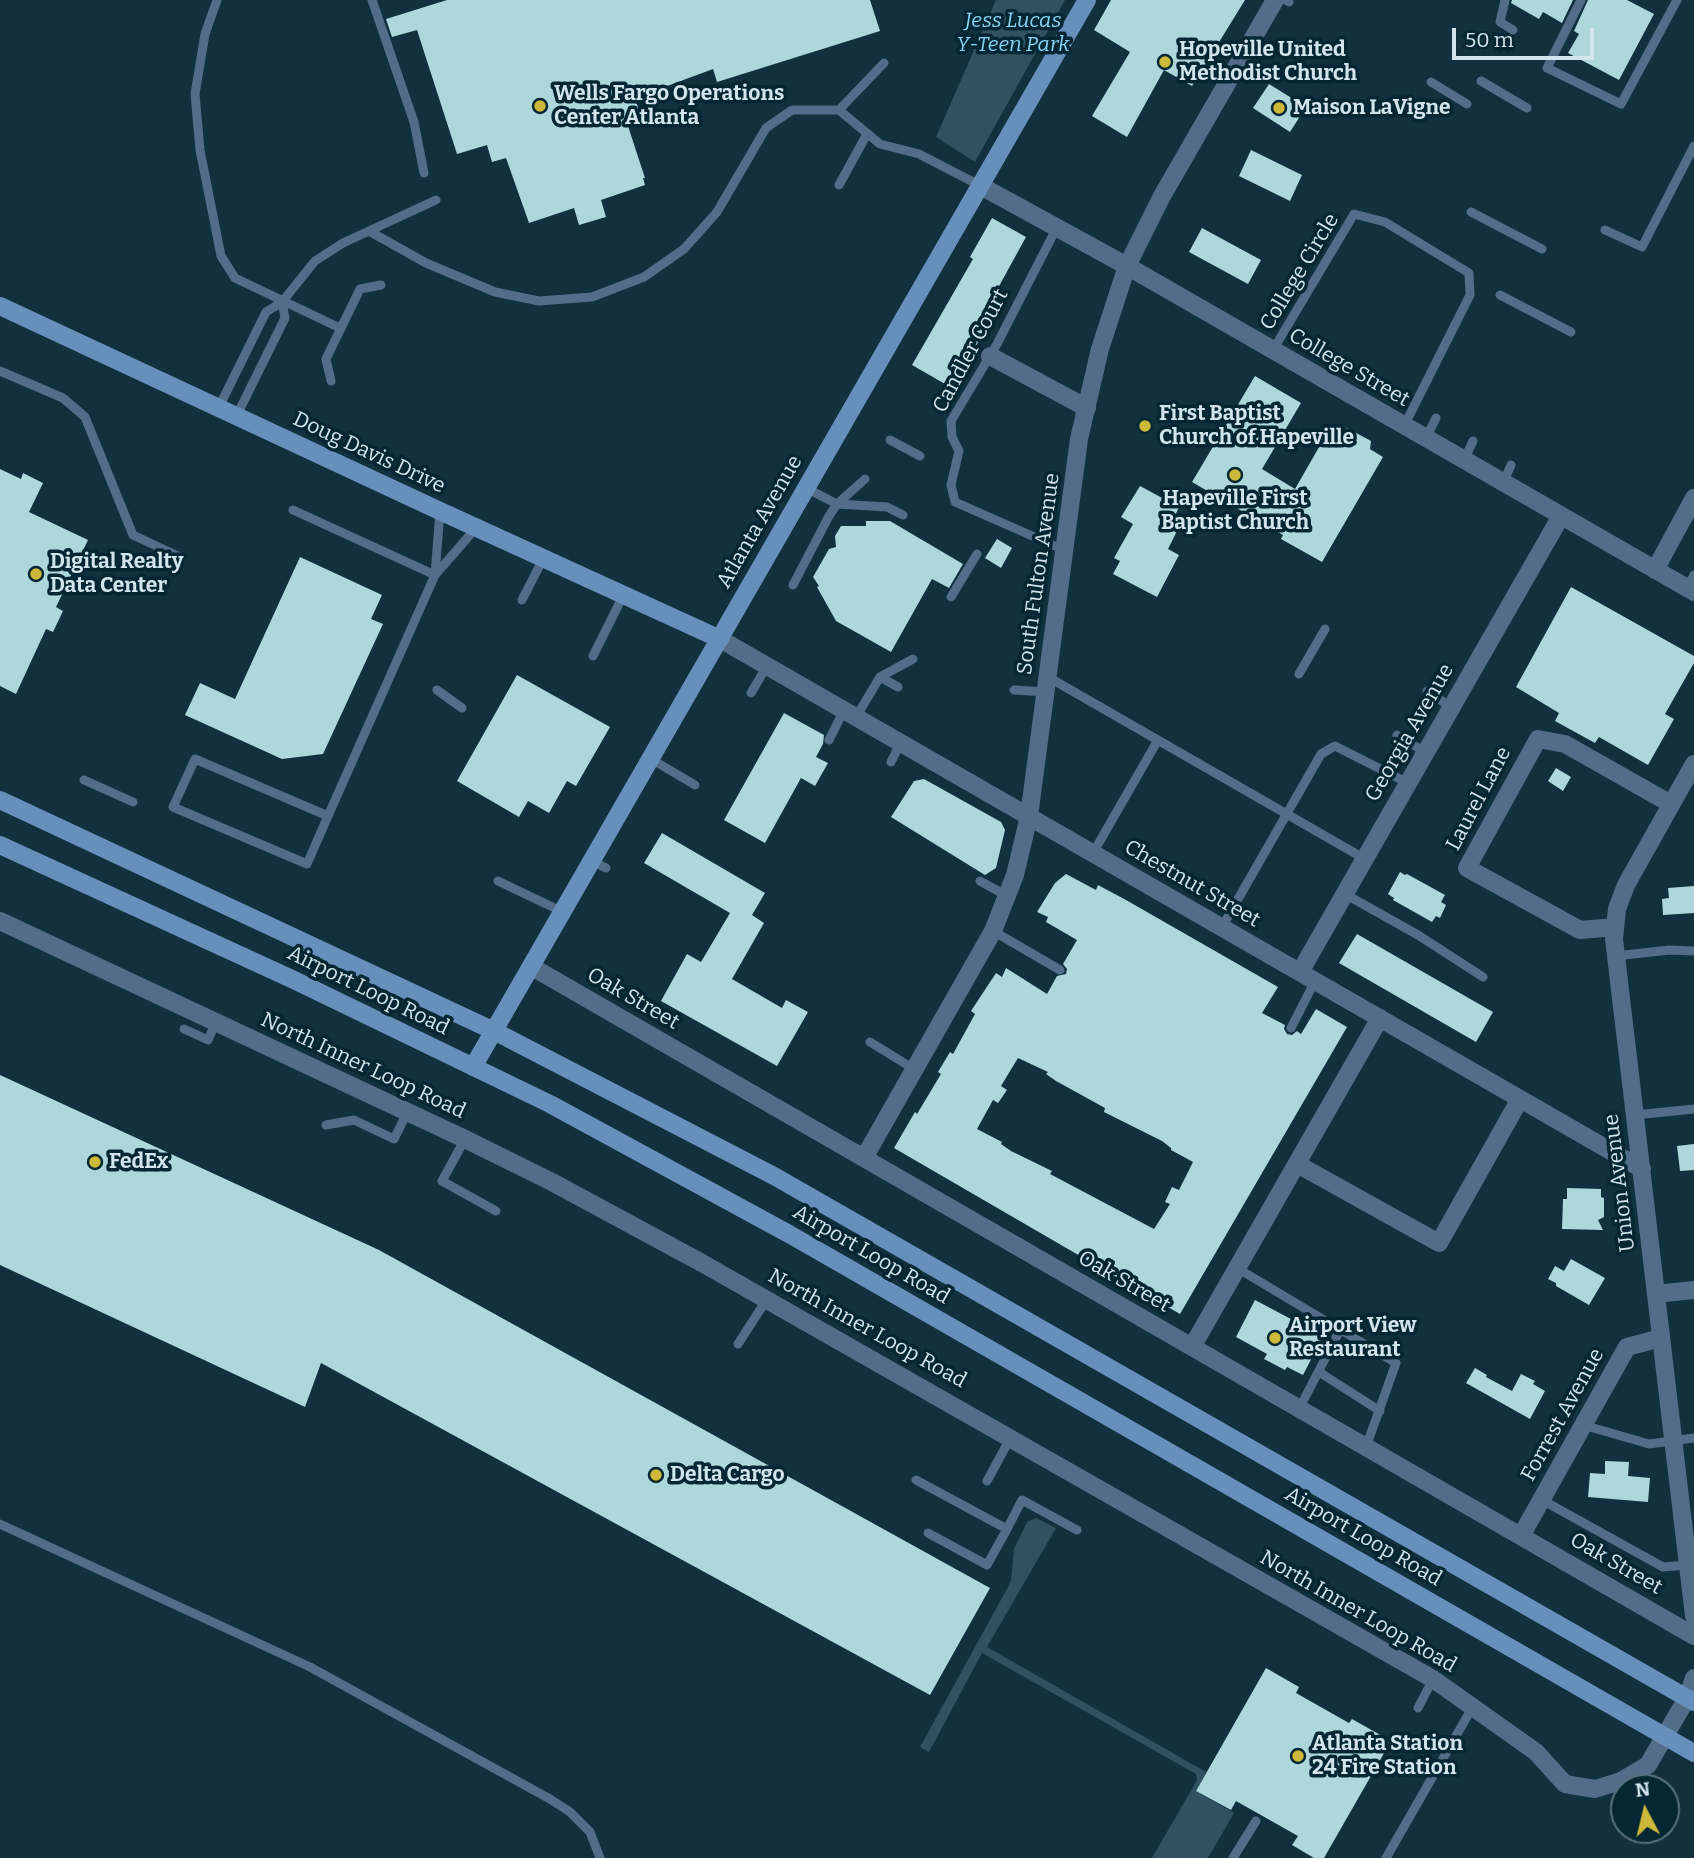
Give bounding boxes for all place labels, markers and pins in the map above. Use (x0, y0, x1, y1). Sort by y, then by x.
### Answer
place label: Hopeville United Methodist Church (1179, 37, 1357, 87)
marker: Hopeville United Methodist Church (1157, 54, 1173, 70)
place label: Wells Fargo Operations Center Atlanta (554, 81, 784, 131)
place label: Maison LaVigne (1293, 95, 1450, 121)
marker: Wells Fargo Operations Center Atlanta (532, 98, 548, 114)
marker: Maison LaVigne (1271, 100, 1287, 116)
place label: First Baptist Church of Hapeville (1159, 401, 1354, 451)
marker: First Baptist Church of Hapeville (1137, 418, 1153, 434)
marker: Hapeville First Baptist Church (1227, 467, 1243, 483)
place label: Hapeville First Baptist Church (1161, 486, 1309, 536)
place label: Digital Realty Data Center (50, 549, 183, 599)
marker: Digital Realty Data Center (28, 566, 44, 582)
place label: FedEx (109, 1149, 168, 1175)
marker: FedEx (87, 1154, 103, 1170)
place label: Airport View Restaurant (1289, 1313, 1417, 1363)
marker: Airport View Restaurant (1267, 1330, 1283, 1346)
place label: Delta Cargo (670, 1462, 785, 1488)
marker: Delta Cargo (648, 1467, 664, 1483)
place label: Atlanta Station 24 Fire Station (1312, 1731, 1463, 1781)
marker: Atlanta Station 24 Fire Station (1290, 1748, 1306, 1764)

